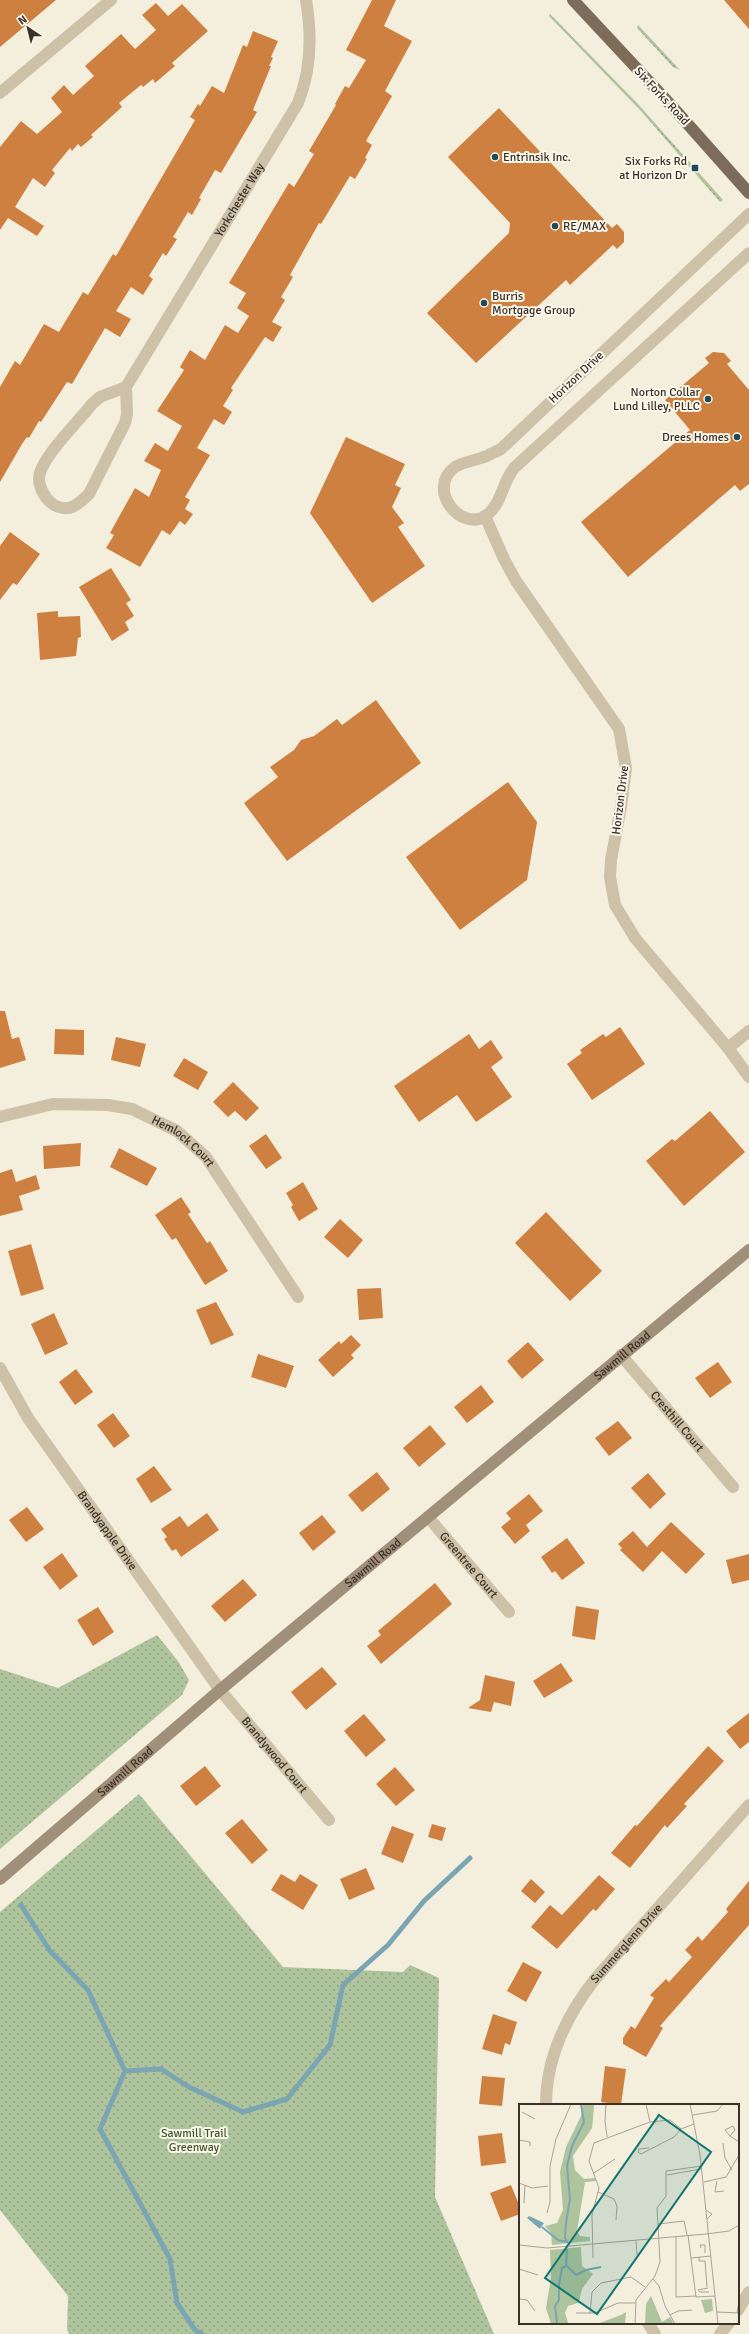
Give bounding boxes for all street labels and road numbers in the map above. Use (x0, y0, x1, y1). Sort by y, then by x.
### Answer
street label: Six Forks Road (631, 64, 692, 129)
street label: Yorkchester Way (212, 160, 268, 240)
street label: Horizon Drive (546, 348, 607, 407)
street label: Horizon Drive (609, 765, 632, 836)
street label: Hemlock Court (149, 1113, 218, 1170)
street label: Sawmill Road (591, 1328, 654, 1384)
street label: Cresthill Court (647, 1388, 707, 1455)
street label: Brandyapple Drive (74, 1488, 140, 1573)
street label: Greentree Court (436, 1529, 501, 1602)
street label: Sawmill Road (342, 1535, 405, 1591)
street label: Brandywood Court (238, 1714, 310, 1796)
street label: Sawmill Road (94, 1744, 157, 1800)
street label: Summerglenn Drive (588, 1901, 666, 1987)

